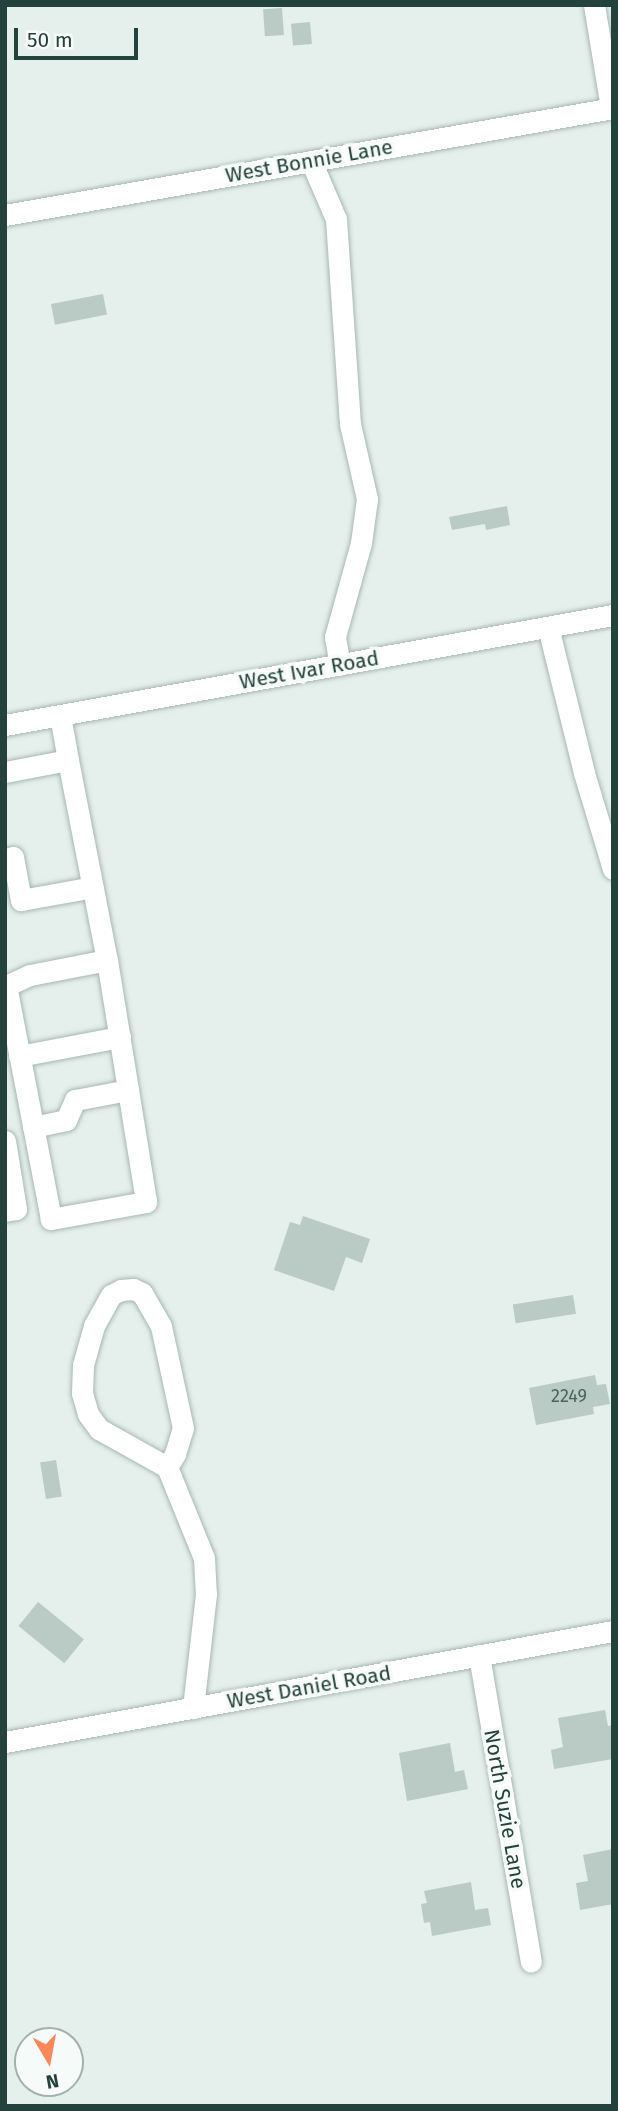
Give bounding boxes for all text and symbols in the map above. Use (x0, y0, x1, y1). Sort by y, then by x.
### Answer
scale bar (18, 14, 142, 58)
text: 50 m (27, 27, 73, 53)
street label: West Bonnie Lane (223, 134, 395, 188)
street label: West Ivar Road (237, 645, 381, 695)
house number: 2249 (551, 1385, 587, 1407)
street label: West Daniel Road (225, 1660, 393, 1714)
street label: North Suzie Lane (479, 1727, 531, 1891)
north arrow (14, 2027, 84, 2097)
text: N (44, 2069, 61, 2094)

